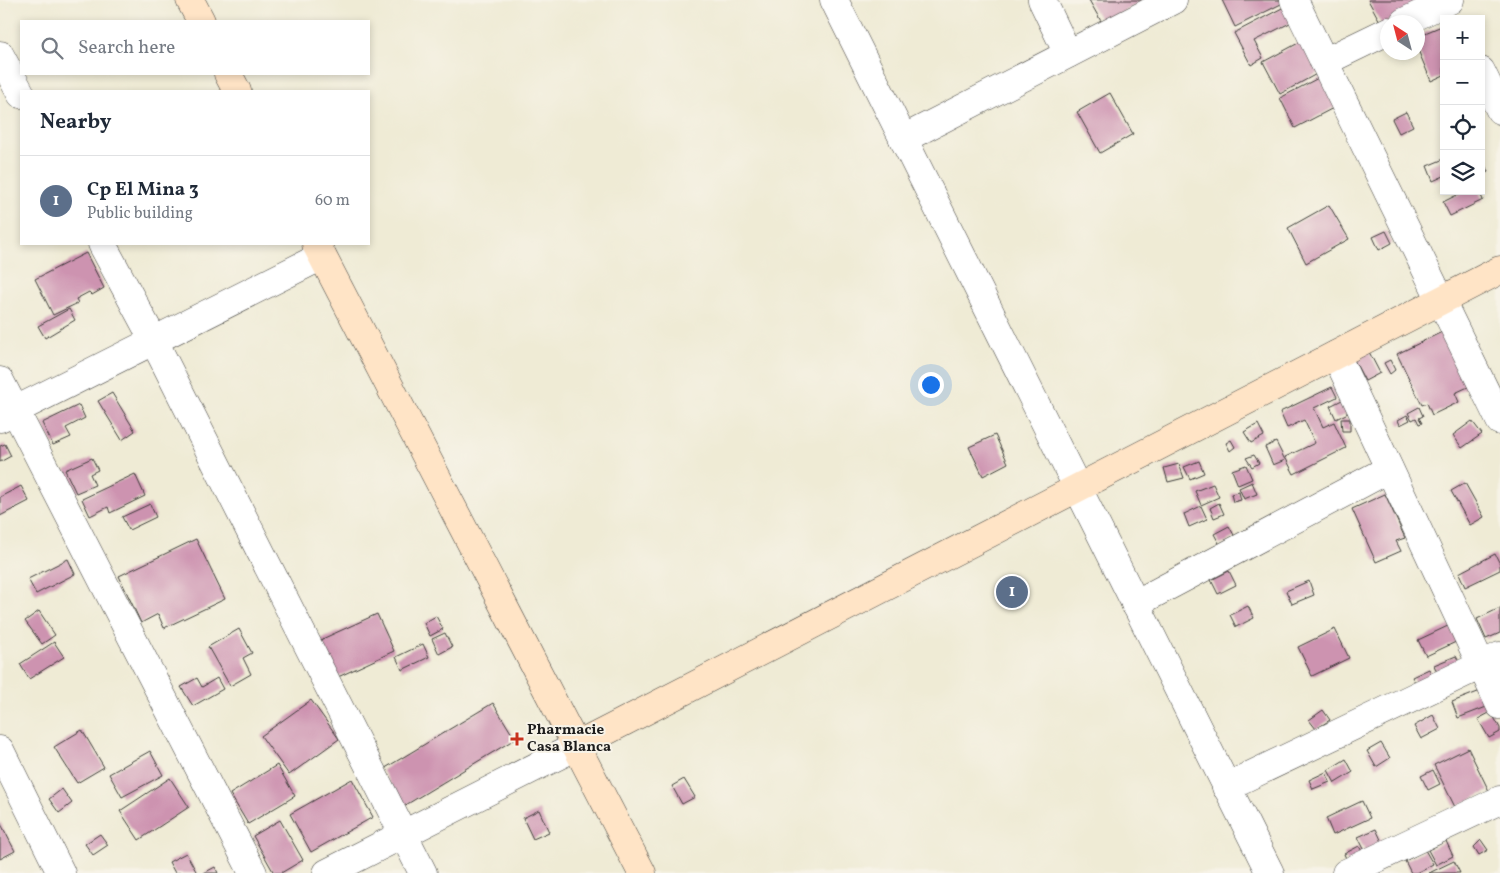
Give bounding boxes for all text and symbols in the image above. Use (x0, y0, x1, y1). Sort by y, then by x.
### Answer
north arrow (1380, 15, 1425, 60)
map controls (1440, 15, 1485, 195)
button: + (1440, 15, 1485, 60)
search box (20, 20, 370, 75)
icon: search (38, 34, 66, 62)
text: Search here (78, 35, 175, 61)
button: − (1440, 60, 1485, 105)
button: locate (1440, 105, 1485, 150)
text: Nearby (40, 108, 111, 137)
button: layers (1440, 150, 1485, 195)
text: Cp El Mina 3 (87, 177, 199, 203)
text: 1 (53, 190, 59, 212)
text: 60 m (315, 190, 350, 212)
text: Public building (87, 203, 193, 225)
your location (918, 372, 944, 398)
pin: 1 (996, 573, 1028, 611)
place label: Pharmacie Casa Blanca (527, 720, 611, 758)
marker: Pharmacie Casa Blanca (511, 733, 523, 745)

